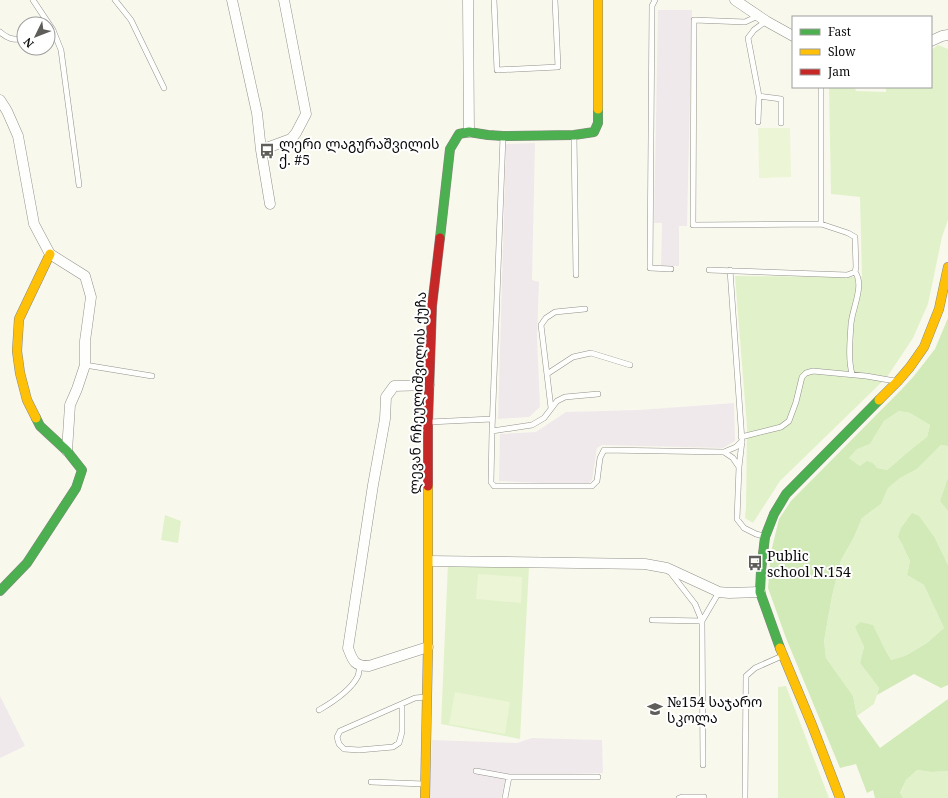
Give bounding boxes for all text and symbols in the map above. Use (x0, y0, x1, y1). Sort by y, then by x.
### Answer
north arrow (16, 16, 56, 56)
legend (792, 16, 932, 88)
text: Fast (828, 23, 851, 40)
text: N (20, 35, 37, 51)
text: Slow (828, 43, 856, 60)
text: Jam (827, 63, 850, 80)
place label: ლერი ლაგურაშვილის ქ. #5 (279, 134, 440, 169)
bus stop icon: ლერი ლაგურაშვილის ქ. #5 (258, 142, 276, 160)
street label: ლევან რჩეულიშვილის ქუჩა (404, 291, 430, 495)
place label: Public school N.154 (767, 546, 851, 581)
bus stop icon: Public school N.154 (746, 554, 764, 572)
place label: №154 საჯარო სკოლა (667, 692, 762, 727)
school or university icon: №154 საჯარო სკოლა (646, 700, 664, 718)

